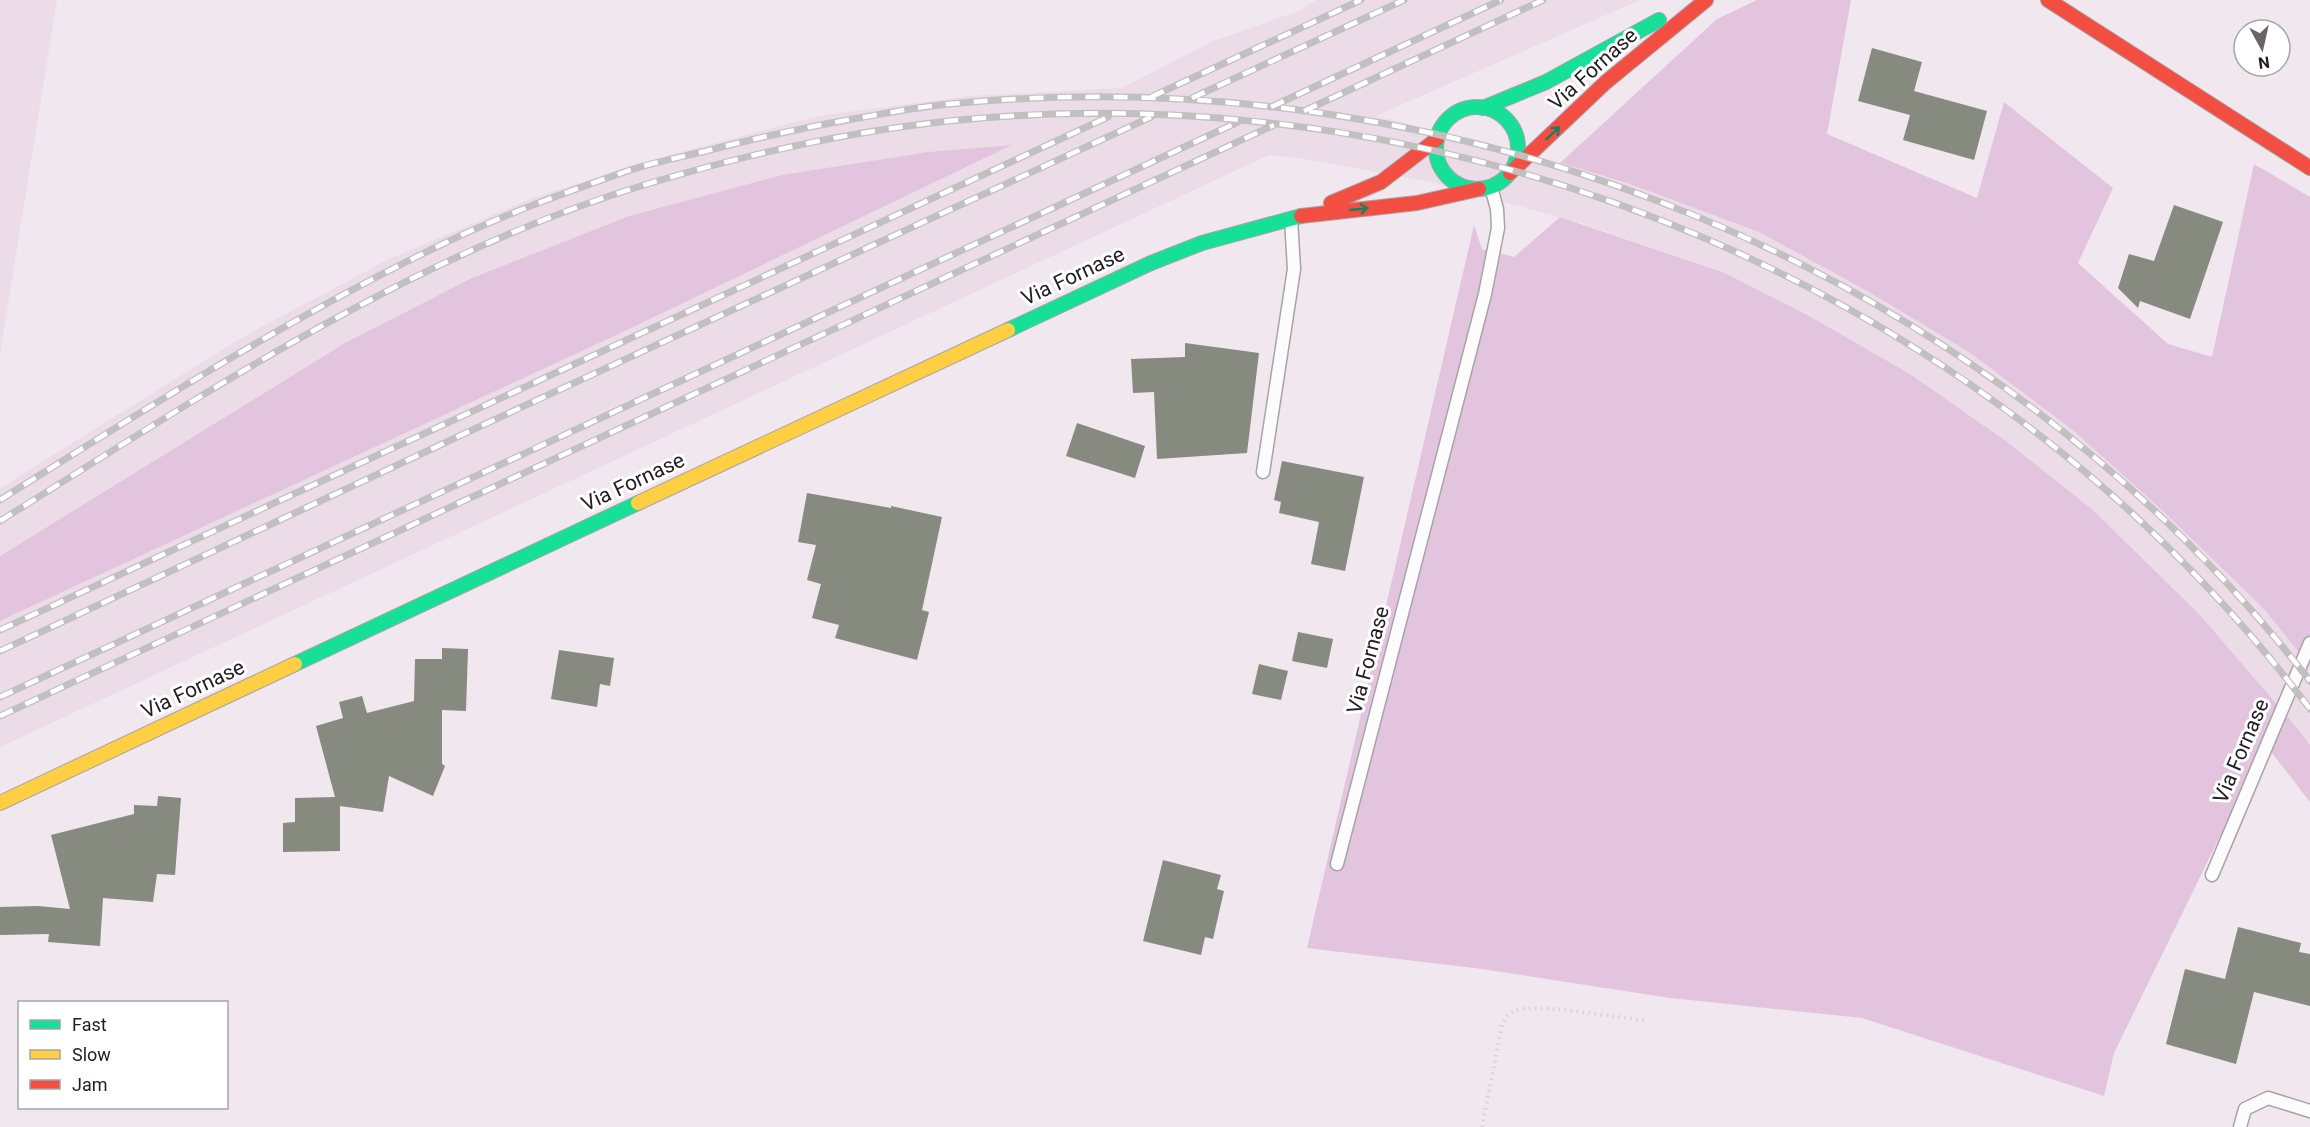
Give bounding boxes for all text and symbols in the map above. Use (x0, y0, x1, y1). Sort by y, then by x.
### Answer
north arrow (2232, 18, 2292, 78)
street label: Via Fornase (1544, 23, 1642, 115)
text: N (2257, 52, 2271, 73)
one-way arrow (1545, 126, 1560, 140)
one-way arrow (1348, 204, 1368, 215)
street label: Via Fornase (1018, 242, 1128, 310)
street label: Via Fornase (578, 448, 688, 516)
street label: Via Fornase (1342, 603, 1394, 717)
street label: Via Fornase (138, 655, 248, 723)
street label: Via Fornase (2208, 695, 2274, 807)
legend (18, 1001, 228, 1109)
text: Fast (72, 1014, 107, 1035)
text: Slow (72, 1044, 111, 1065)
text: Jam (72, 1074, 108, 1095)

